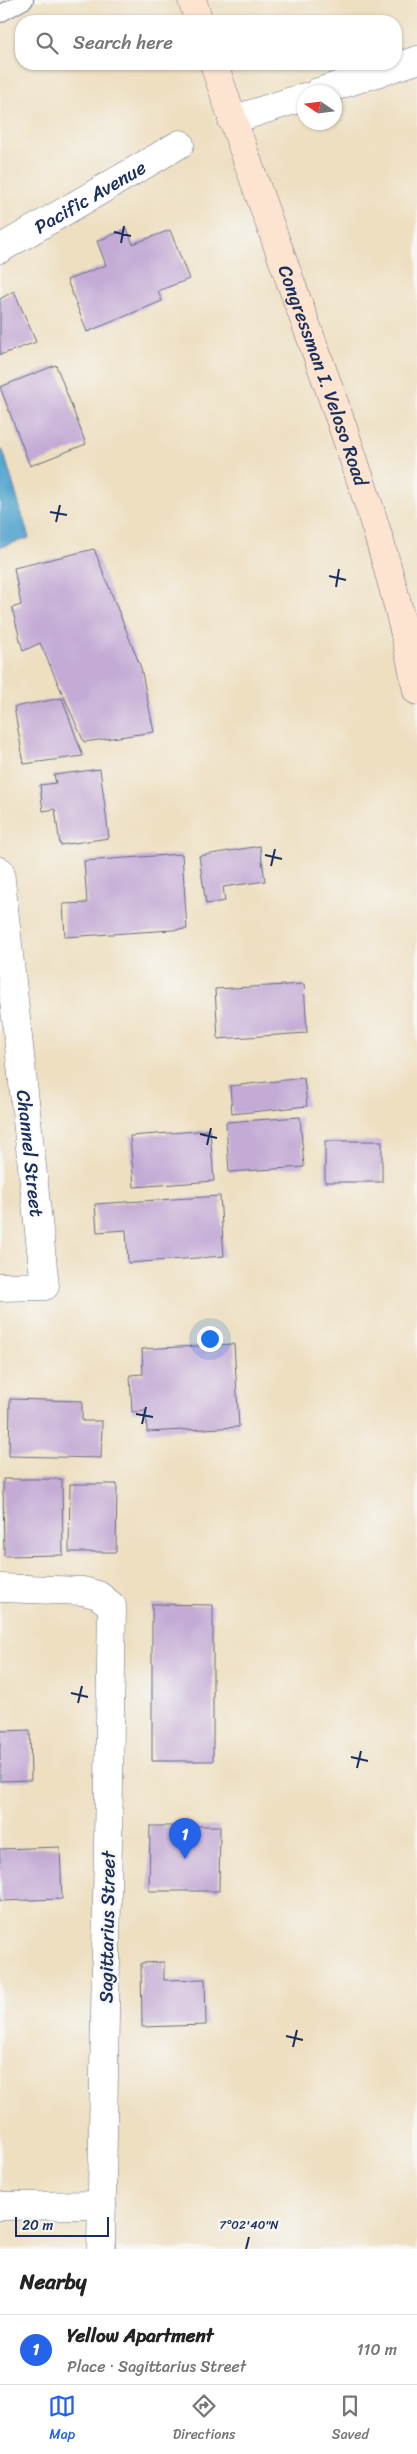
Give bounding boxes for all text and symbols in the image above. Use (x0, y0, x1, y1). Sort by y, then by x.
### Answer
search box (15, 15, 402, 70)
text: Search here (73, 26, 173, 59)
icon: search (33, 29, 61, 57)
north arrow (297, 85, 342, 130)
street label: Pacific Avenue (28, 151, 152, 242)
street label: Congressman I. Veloso Road (269, 260, 378, 492)
street label: Channel Street (7, 1088, 54, 1218)
your location (197, 1326, 223, 1352)
pin: 1 (169, 1818, 201, 1859)
street label: Sagittarius Street (89, 1849, 125, 2003)
text: 20 m (22, 2213, 53, 2238)
scale bar (15, 2214, 109, 2237)
text: 7°02'40"N (219, 2214, 279, 2236)
text: Nearby (20, 2263, 86, 2301)
text: Yellow Apartment (67, 2319, 214, 2352)
text: 1 (33, 2335, 39, 2364)
text: 110 m (357, 2335, 397, 2364)
text: Place · Sagittarius Street (67, 2352, 246, 2381)
tab: Map (48, 2392, 76, 2447)
tab: Directions (173, 2392, 235, 2447)
tab: Saved (332, 2392, 369, 2447)

